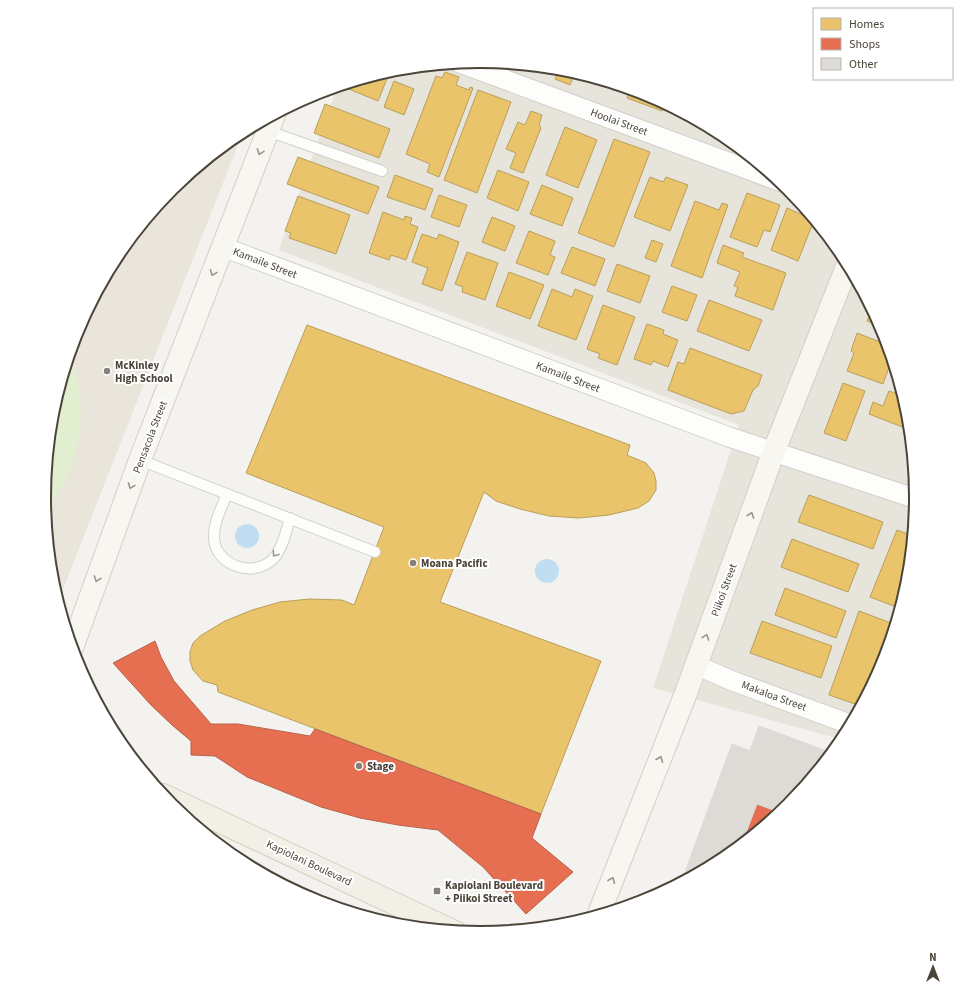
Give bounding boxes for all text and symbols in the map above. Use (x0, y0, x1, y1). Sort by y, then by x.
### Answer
legend (813, 8, 953, 80)
text: Homes (849, 16, 884, 33)
text: Shops (849, 36, 880, 53)
text: Other (849, 56, 879, 73)
street label: Hoolai Street (588, 105, 650, 139)
one-way arrow (256, 148, 264, 155)
street label: Kamaile Street (231, 244, 299, 282)
one-way arrow (209, 269, 217, 276)
place label: McKinley High School (115, 358, 174, 386)
street label: Kamaile Street (534, 358, 602, 396)
marker: McKinley High School (102, 366, 112, 376)
street label: Pensacola Street (129, 398, 171, 475)
one-way arrow (127, 482, 136, 489)
one-way arrow (747, 512, 755, 519)
one-way arrow (273, 550, 280, 557)
place label: Moana Pacific (421, 556, 488, 571)
marker: Moana Pacific (408, 558, 418, 568)
street label: Piikoi Street (707, 561, 741, 619)
one-way arrow (93, 575, 102, 582)
one-way arrow (702, 634, 710, 641)
street label: Makaloa Street (739, 677, 809, 715)
one-way arrow (656, 755, 664, 762)
place label: Stage (367, 759, 394, 774)
marker: Stage (354, 761, 364, 771)
street label: Kapiolani Boulevard (264, 837, 354, 889)
one-way arrow (608, 876, 616, 883)
place label: Kapiolani Boulevard + Piikoi Street (445, 878, 543, 906)
marker: Kapiolani Boulevard + Piikoi Street (432, 886, 442, 896)
north arrow (913, 947, 953, 987)
text: N (929, 950, 937, 965)

